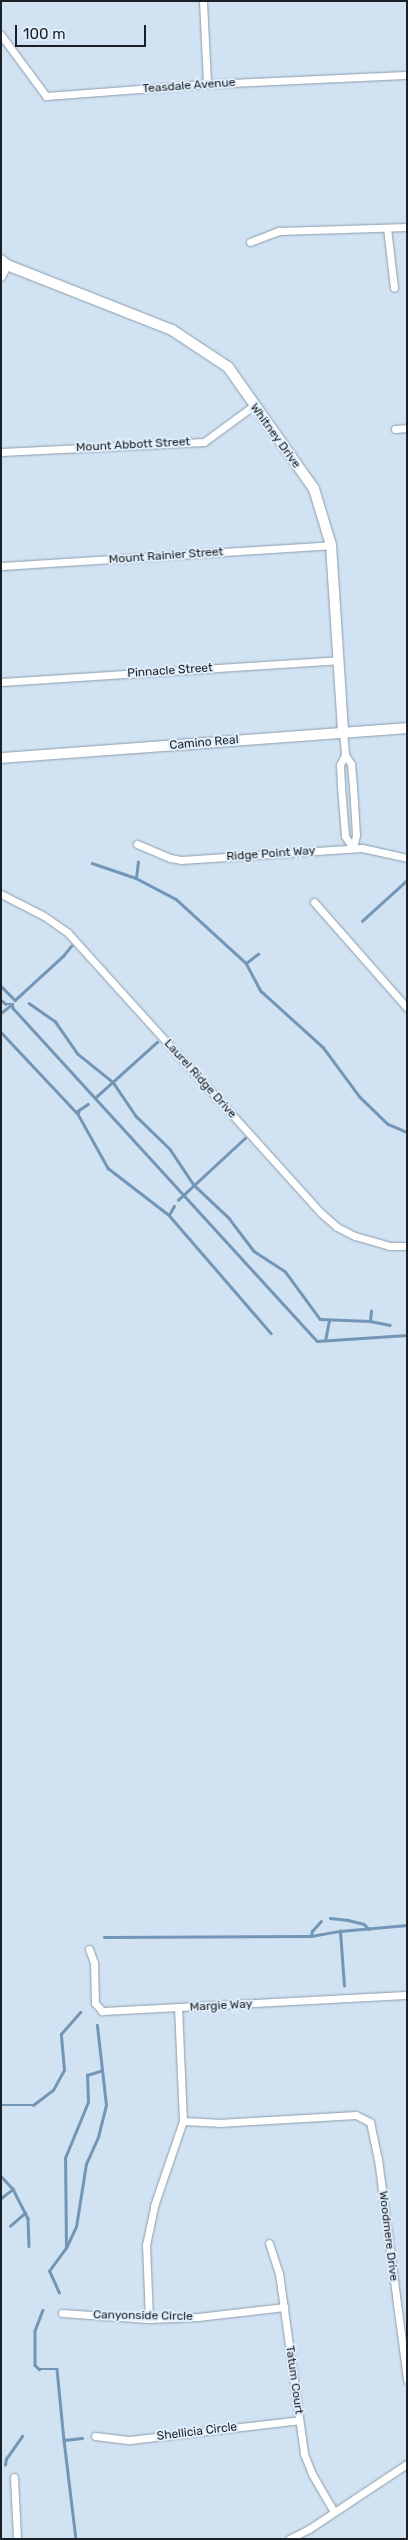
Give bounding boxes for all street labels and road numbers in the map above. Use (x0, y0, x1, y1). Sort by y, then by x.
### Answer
street label: Teasdale Avenue (142, 76, 236, 96)
street label: Whitney Drive (247, 401, 303, 471)
street label: Mount Abbott Street (75, 435, 191, 455)
street label: Mount Rainier Street (108, 545, 224, 567)
street label: Pinnacle Street (127, 661, 213, 681)
street label: Camino Real (169, 733, 239, 753)
street label: Ridge Point Way (226, 844, 316, 864)
street label: Laurel Ridge Drive (161, 1037, 239, 1121)
street label: Margie Way (189, 1997, 253, 2015)
street label: Woodmere Drive (375, 2190, 401, 2282)
street label: Canyonside Circle (93, 2308, 193, 2324)
street label: Tatum Court (282, 2345, 306, 2415)
street label: Shellicia Circle (156, 2420, 238, 2444)

